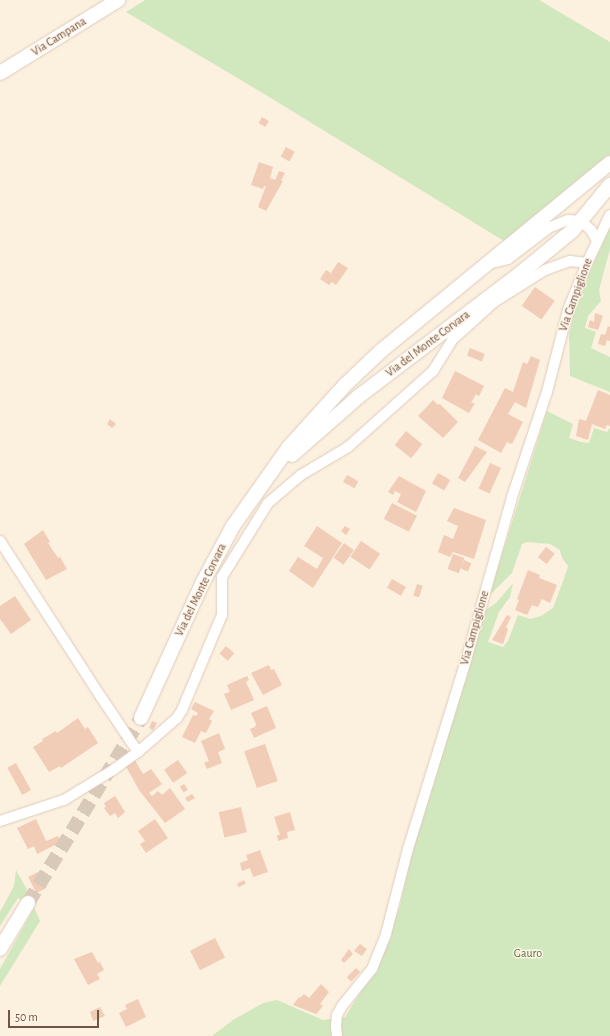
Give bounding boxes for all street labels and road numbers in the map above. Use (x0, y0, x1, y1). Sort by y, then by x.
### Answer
street label: Via Campana (29, 15, 89, 59)
street label: Via Campiglione (556, 257, 596, 333)
street label: Via del Monte Corvara (383, 308, 473, 380)
street label: Via del Monte Corvara (172, 541, 230, 639)
street label: Via Campiglione (458, 589, 492, 667)

